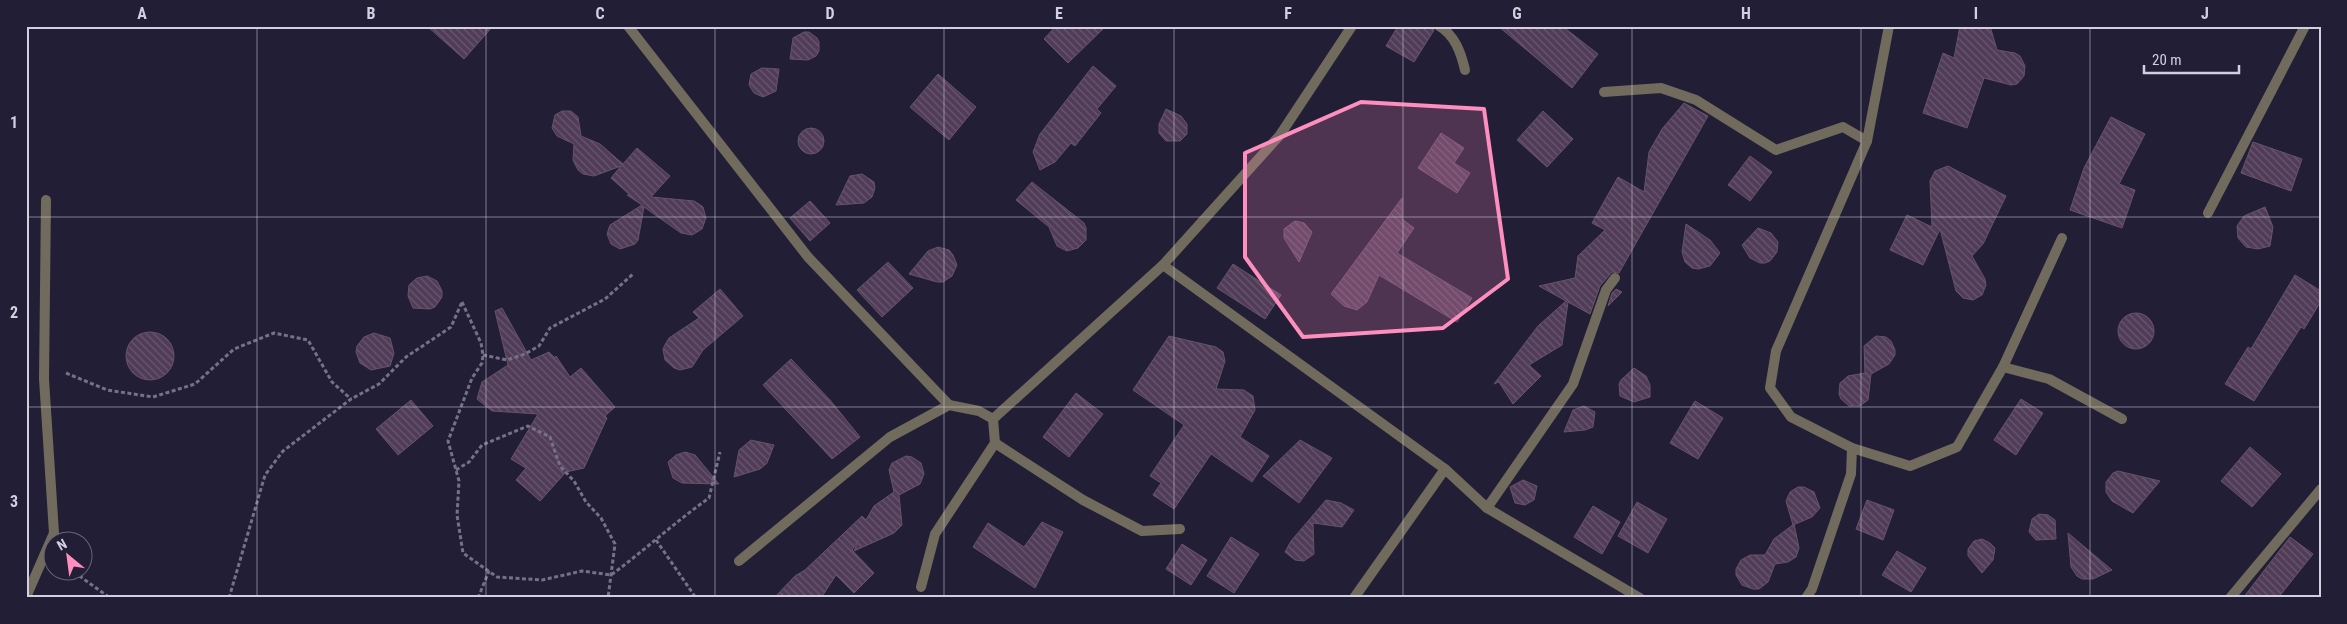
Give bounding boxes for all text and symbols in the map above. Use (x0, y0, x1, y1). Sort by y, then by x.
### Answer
text: A (137, 4, 147, 23)
text: B (367, 4, 376, 23)
text: C (595, 4, 605, 23)
text: D (825, 4, 835, 23)
text: E (1055, 4, 1063, 23)
text: F (1284, 4, 1292, 23)
text: G (1512, 4, 1522, 23)
text: H (1741, 4, 1751, 23)
text: I (1974, 4, 1978, 23)
text: J (2201, 4, 2209, 23)
scale bar (2144, 42, 2240, 74)
text: 20 m (2152, 51, 2182, 69)
text: 1 (10, 113, 18, 132)
text: 2 (10, 303, 18, 322)
text: 3 (10, 492, 18, 511)
north arrow (42, 532, 92, 582)
text: N (54, 536, 69, 554)

